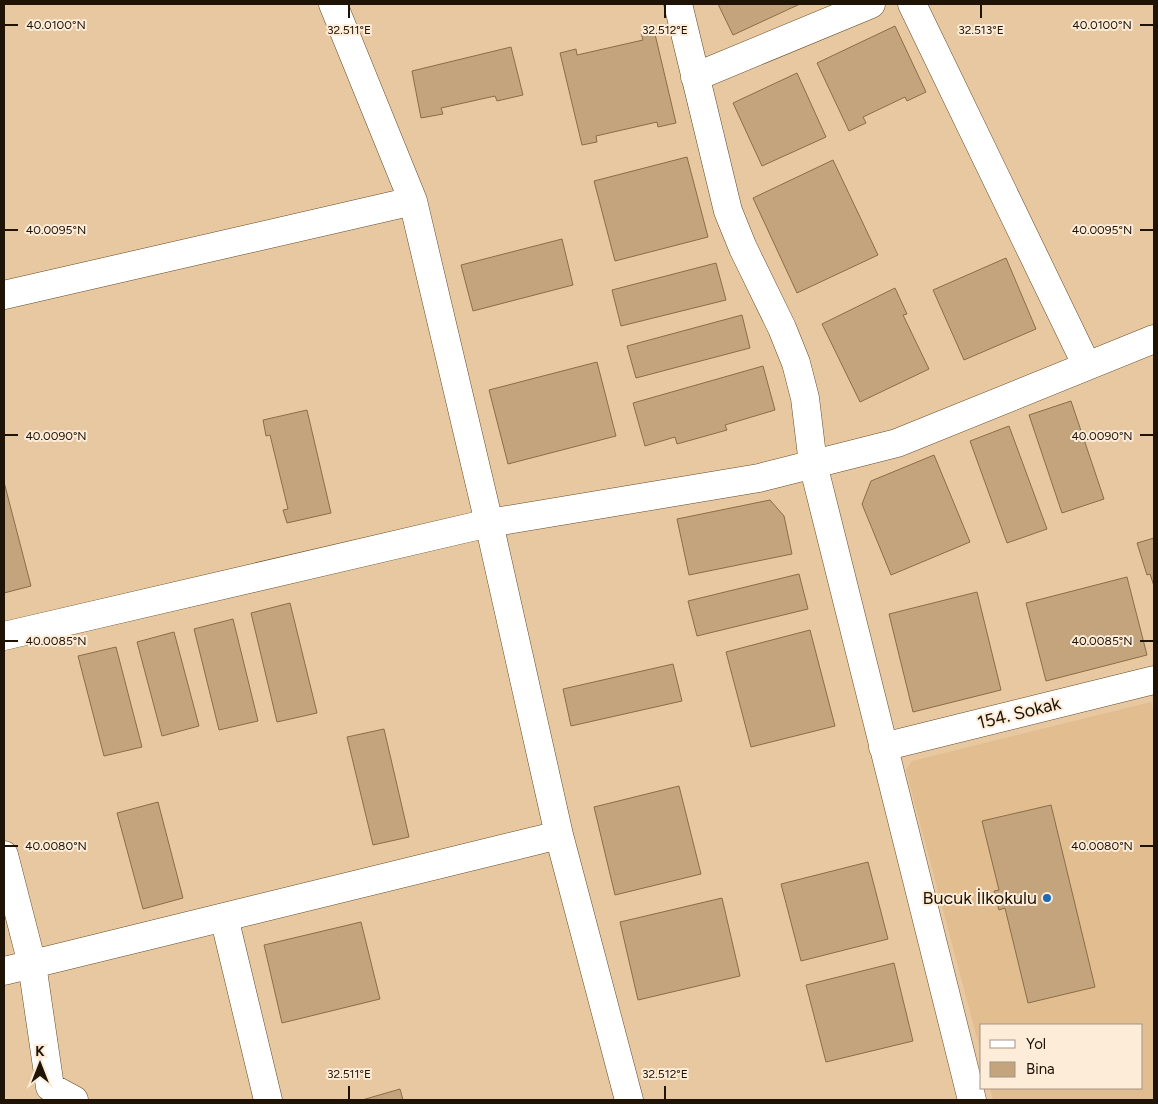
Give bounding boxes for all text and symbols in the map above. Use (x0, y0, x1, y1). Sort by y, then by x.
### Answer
text: 40.0100°N (26, 18, 86, 32)
text: 40.0100°N (1072, 18, 1132, 32)
text: 32.511°E (327, 23, 371, 37)
text: 32.512°E (642, 23, 688, 37)
text: 32.513°E (958, 23, 1004, 37)
text: 40.0095°N (26, 223, 86, 237)
text: 40.0095°N (1072, 223, 1132, 237)
text: 40.0090°N (25, 429, 87, 443)
text: 40.0090°N (1071, 429, 1133, 443)
text: 40.0085°N (25, 634, 87, 648)
text: 40.0085°N (1071, 634, 1133, 648)
street label: 154. Sokak (975, 692, 1063, 734)
text: 40.0080°N (25, 839, 87, 853)
text: 40.0080°N (1071, 839, 1133, 853)
place label: Bucuk İlkokulu (922, 887, 1037, 909)
marker: Bucuk İlkokulu (1041, 892, 1053, 904)
legend (980, 1024, 1143, 1089)
text: Yol (1026, 1035, 1046, 1053)
north arrow (15, 1039, 65, 1089)
text: K (35, 1043, 45, 1060)
text: Bina (1026, 1060, 1055, 1078)
text: 32.511°E (327, 1067, 371, 1081)
text: 32.512°E (642, 1067, 688, 1081)

